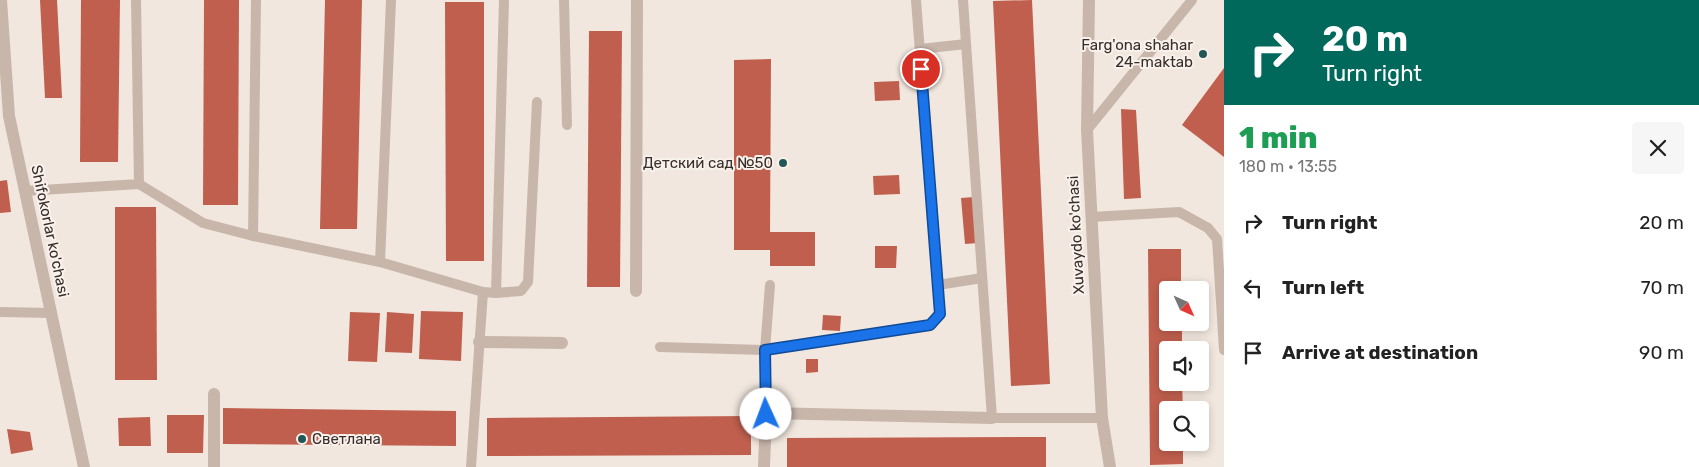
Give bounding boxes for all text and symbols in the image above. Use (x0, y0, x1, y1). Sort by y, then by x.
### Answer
text: 20 m (1322, 18, 1408, 60)
icon: right (1239, 20, 1304, 85)
place label: Farg'ona shahar 24-maktab (1081, 36, 1193, 71)
pin (900, 48, 942, 90)
marker: Farg'ona shahar 24-maktab (1197, 48, 1209, 60)
icon: arrive (907, 55, 935, 83)
text: Turn right (1322, 60, 1422, 87)
text: 1 min (1239, 120, 1317, 156)
button: close (1632, 122, 1684, 174)
place label: Детский сад №50 (643, 154, 773, 172)
marker: Детский сад №50 (777, 157, 789, 169)
text: 180 m · 13:55 (1239, 157, 1337, 176)
street label: Shifokorlar ko'chasi (27, 163, 73, 299)
street label: Xuvaydo ko'chasi (1064, 175, 1088, 295)
icon: right (1239, 209, 1267, 237)
text: Turn right (1282, 211, 1377, 234)
text: 20 m (1639, 211, 1684, 234)
icon: left (1239, 274, 1267, 302)
text: Turn left (1282, 276, 1364, 299)
text: 70 m (1641, 276, 1684, 299)
north arrow (1159, 281, 1209, 331)
map controls (1159, 281, 1209, 451)
icon: arrive (1239, 339, 1267, 367)
button: sound (1159, 341, 1209, 391)
text: Arrive at destination (1282, 341, 1478, 364)
text: 90 m (1639, 341, 1684, 364)
position arrow (739, 387, 791, 439)
button: search (1159, 401, 1209, 451)
place label: Светлана (312, 430, 381, 448)
marker: Светлана (296, 433, 308, 445)

